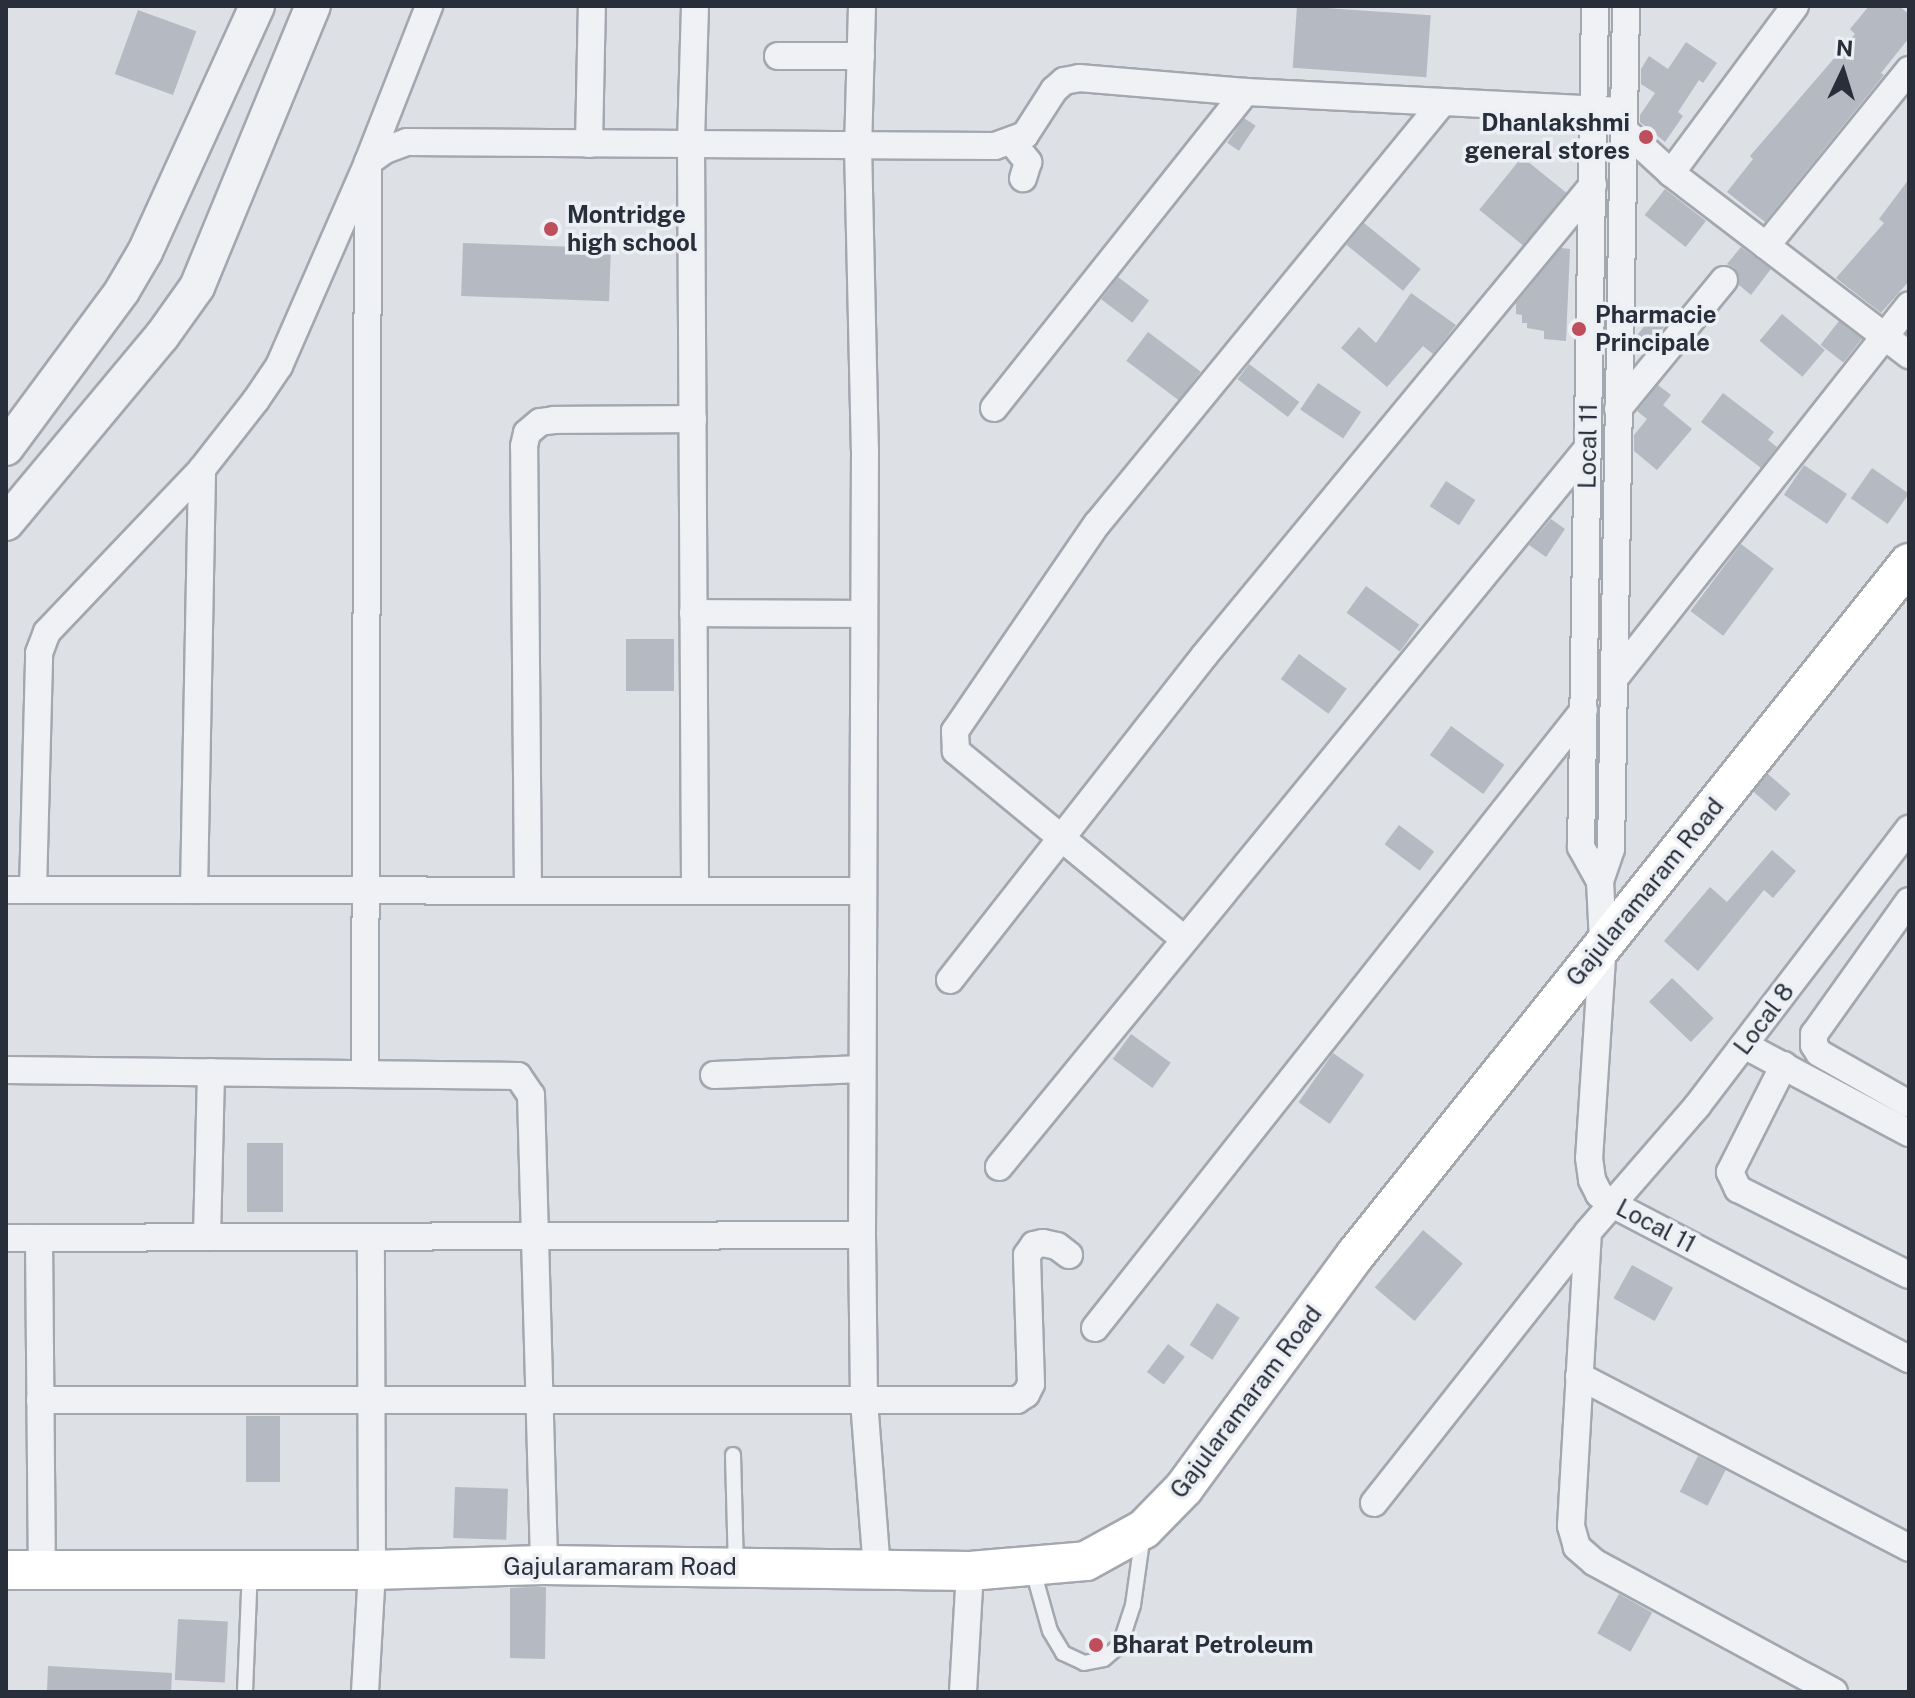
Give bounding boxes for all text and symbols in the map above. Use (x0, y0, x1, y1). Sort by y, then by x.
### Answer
north arrow (1803, 32, 1883, 112)
text: N (1835, 34, 1854, 62)
place label: Dhanlakshmi general stores (1465, 109, 1630, 165)
marker: Dhanlakshmi general stores (1637, 128, 1655, 146)
place label: Montridge high school (567, 201, 698, 257)
marker: Montridge high school (542, 220, 560, 238)
place label: Pharmacie Principale (1595, 301, 1717, 357)
marker: Pharmacie Principale (1570, 320, 1588, 338)
street label: Local 11 (1573, 403, 1603, 489)
street label: Gajularamaram Road (1560, 792, 1730, 992)
street label: Local 8 (1728, 978, 1800, 1060)
street label: Local 11 (1611, 1193, 1701, 1259)
street label: Gajularamaram Road (1164, 1300, 1328, 1504)
street label: Gajularamaram Road (503, 1553, 737, 1581)
place label: Bharat Petroleum (1112, 1631, 1313, 1659)
marker: Bharat Petroleum (1087, 1636, 1105, 1654)

